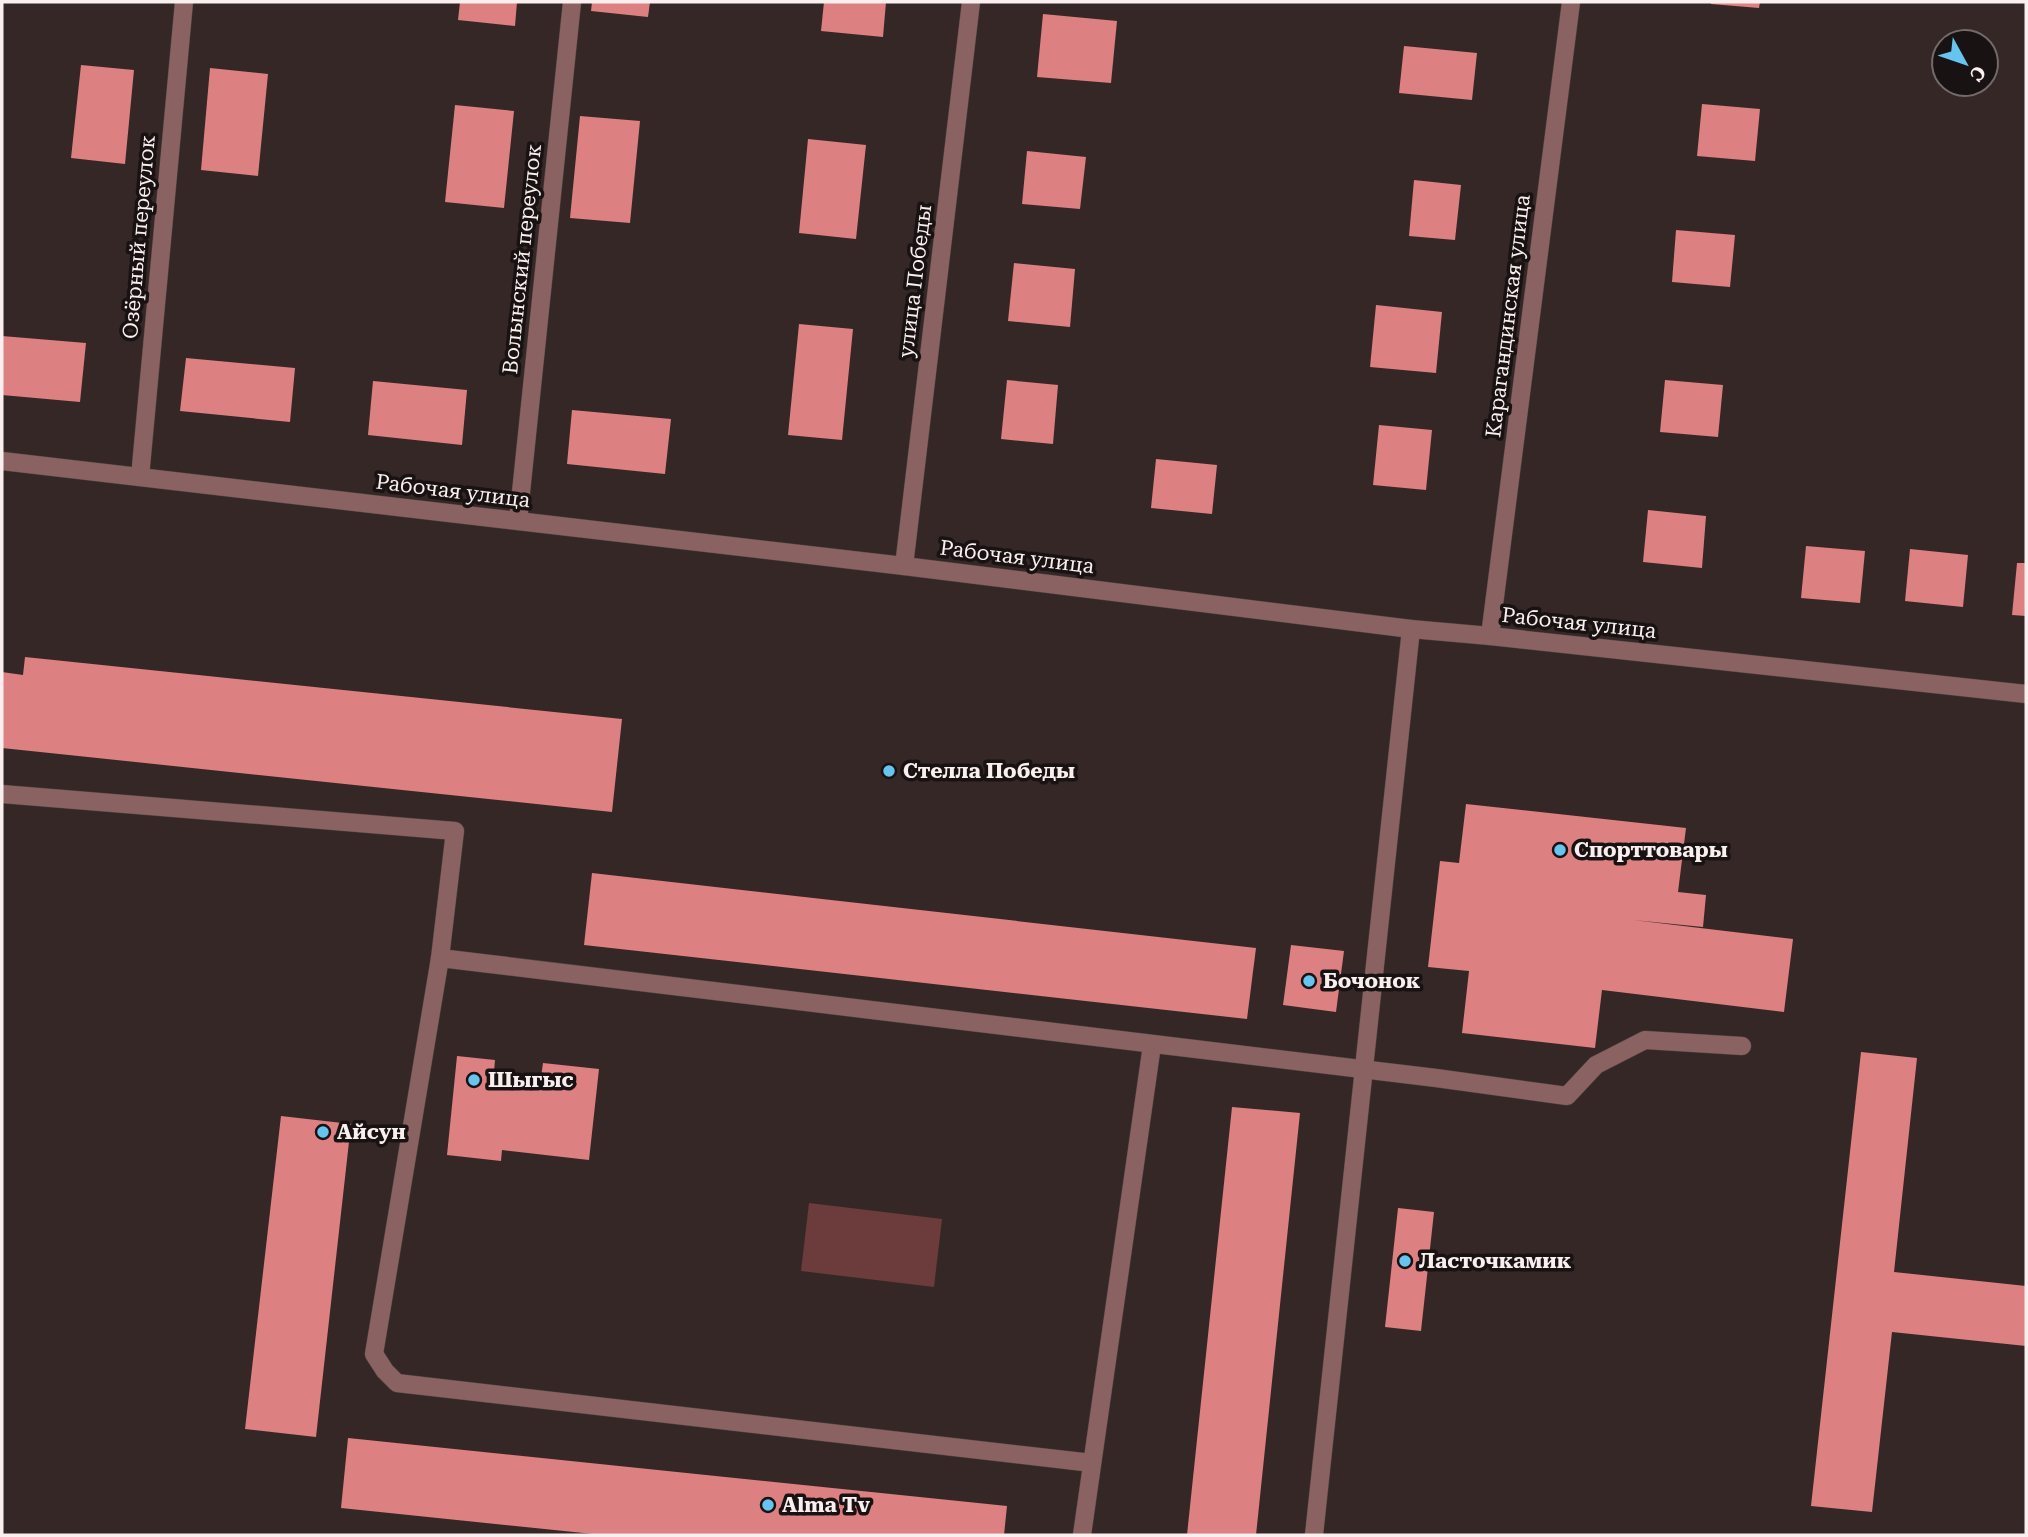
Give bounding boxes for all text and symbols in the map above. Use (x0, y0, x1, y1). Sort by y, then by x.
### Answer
north arrow (1930, 28, 2000, 98)
text: С (1965, 61, 1991, 86)
street label: Озёрный переулок (118, 134, 160, 340)
street label: Волынский переулок (498, 143, 546, 375)
street label: Карагандинская улица (1481, 193, 1535, 439)
street label: улица Победы (894, 203, 936, 359)
street label: Рабочая улица (374, 470, 532, 512)
street label: Рабочая улица (938, 536, 1096, 578)
street label: Рабочая улица (1501, 603, 1658, 643)
place label: Стелла Победы (903, 759, 1075, 783)
marker: Стелла Победы (881, 763, 897, 779)
place label: Спорттовары (1574, 838, 1728, 862)
marker: Спорттовары (1552, 842, 1568, 858)
place label: Бочонок (1323, 969, 1421, 993)
marker: Бочонок (1301, 973, 1317, 989)
place label: Шыгыс (488, 1068, 574, 1092)
marker: Шыгыс (466, 1072, 482, 1088)
place label: Айсун (337, 1120, 406, 1144)
marker: Айсун (315, 1124, 331, 1140)
place label: Ласточкамик (1419, 1249, 1572, 1273)
marker: Ласточкамик (1397, 1253, 1413, 1269)
place label: Alma Tv (782, 1493, 871, 1517)
marker: Alma Tv (760, 1497, 776, 1513)

